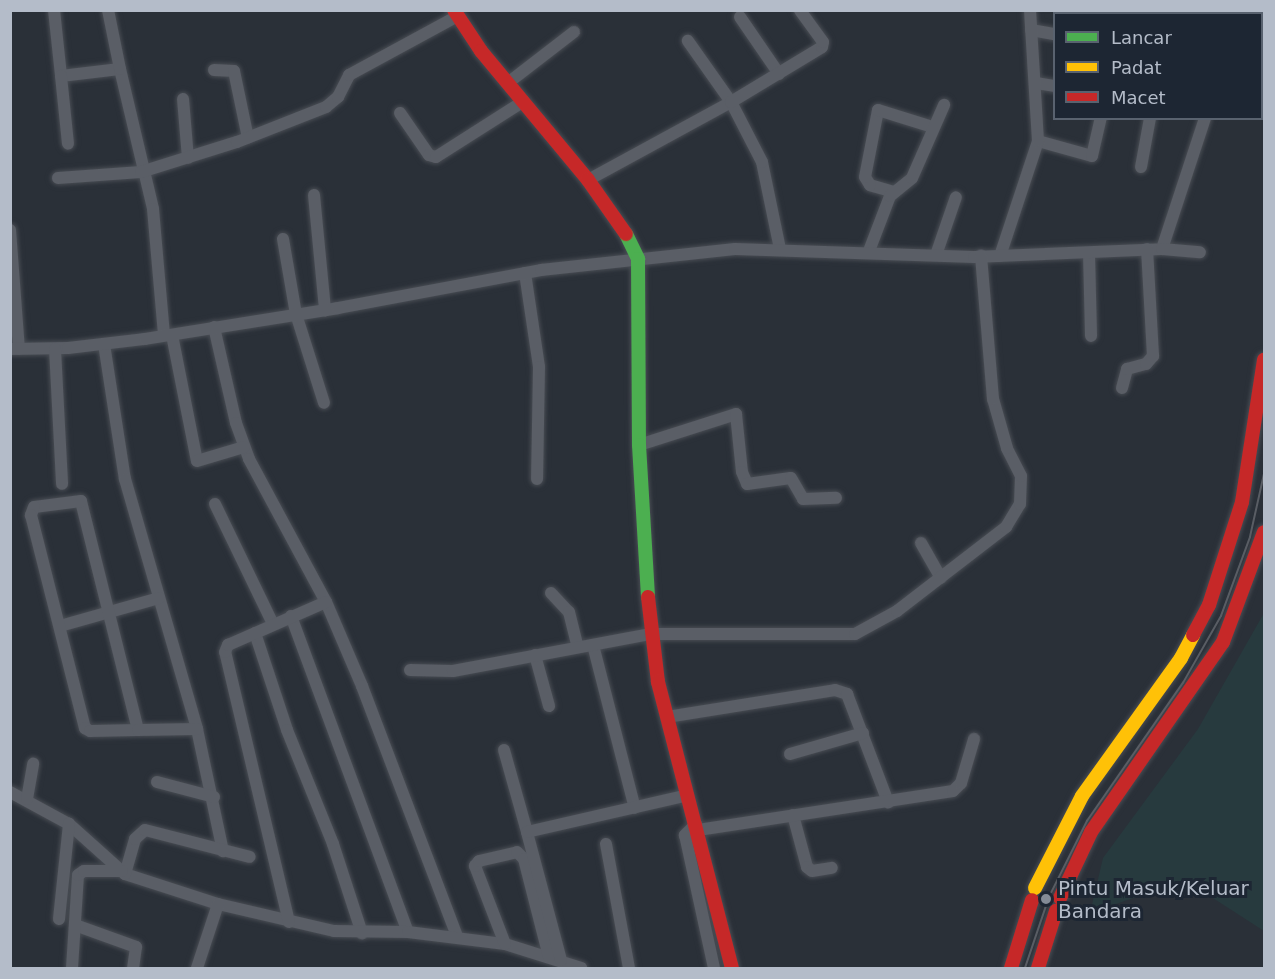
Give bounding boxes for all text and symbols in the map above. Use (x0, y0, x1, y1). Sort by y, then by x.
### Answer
legend (1053, 12, 1263, 120)
text: Lancar (1111, 27, 1172, 48)
text: Padat (1111, 57, 1162, 78)
text: Macet (1111, 87, 1166, 108)
place label: Pintu Masuk/Keluar Bandara (1058, 876, 1249, 923)
marker: Pintu Masuk/Keluar Bandara (1039, 892, 1053, 906)

